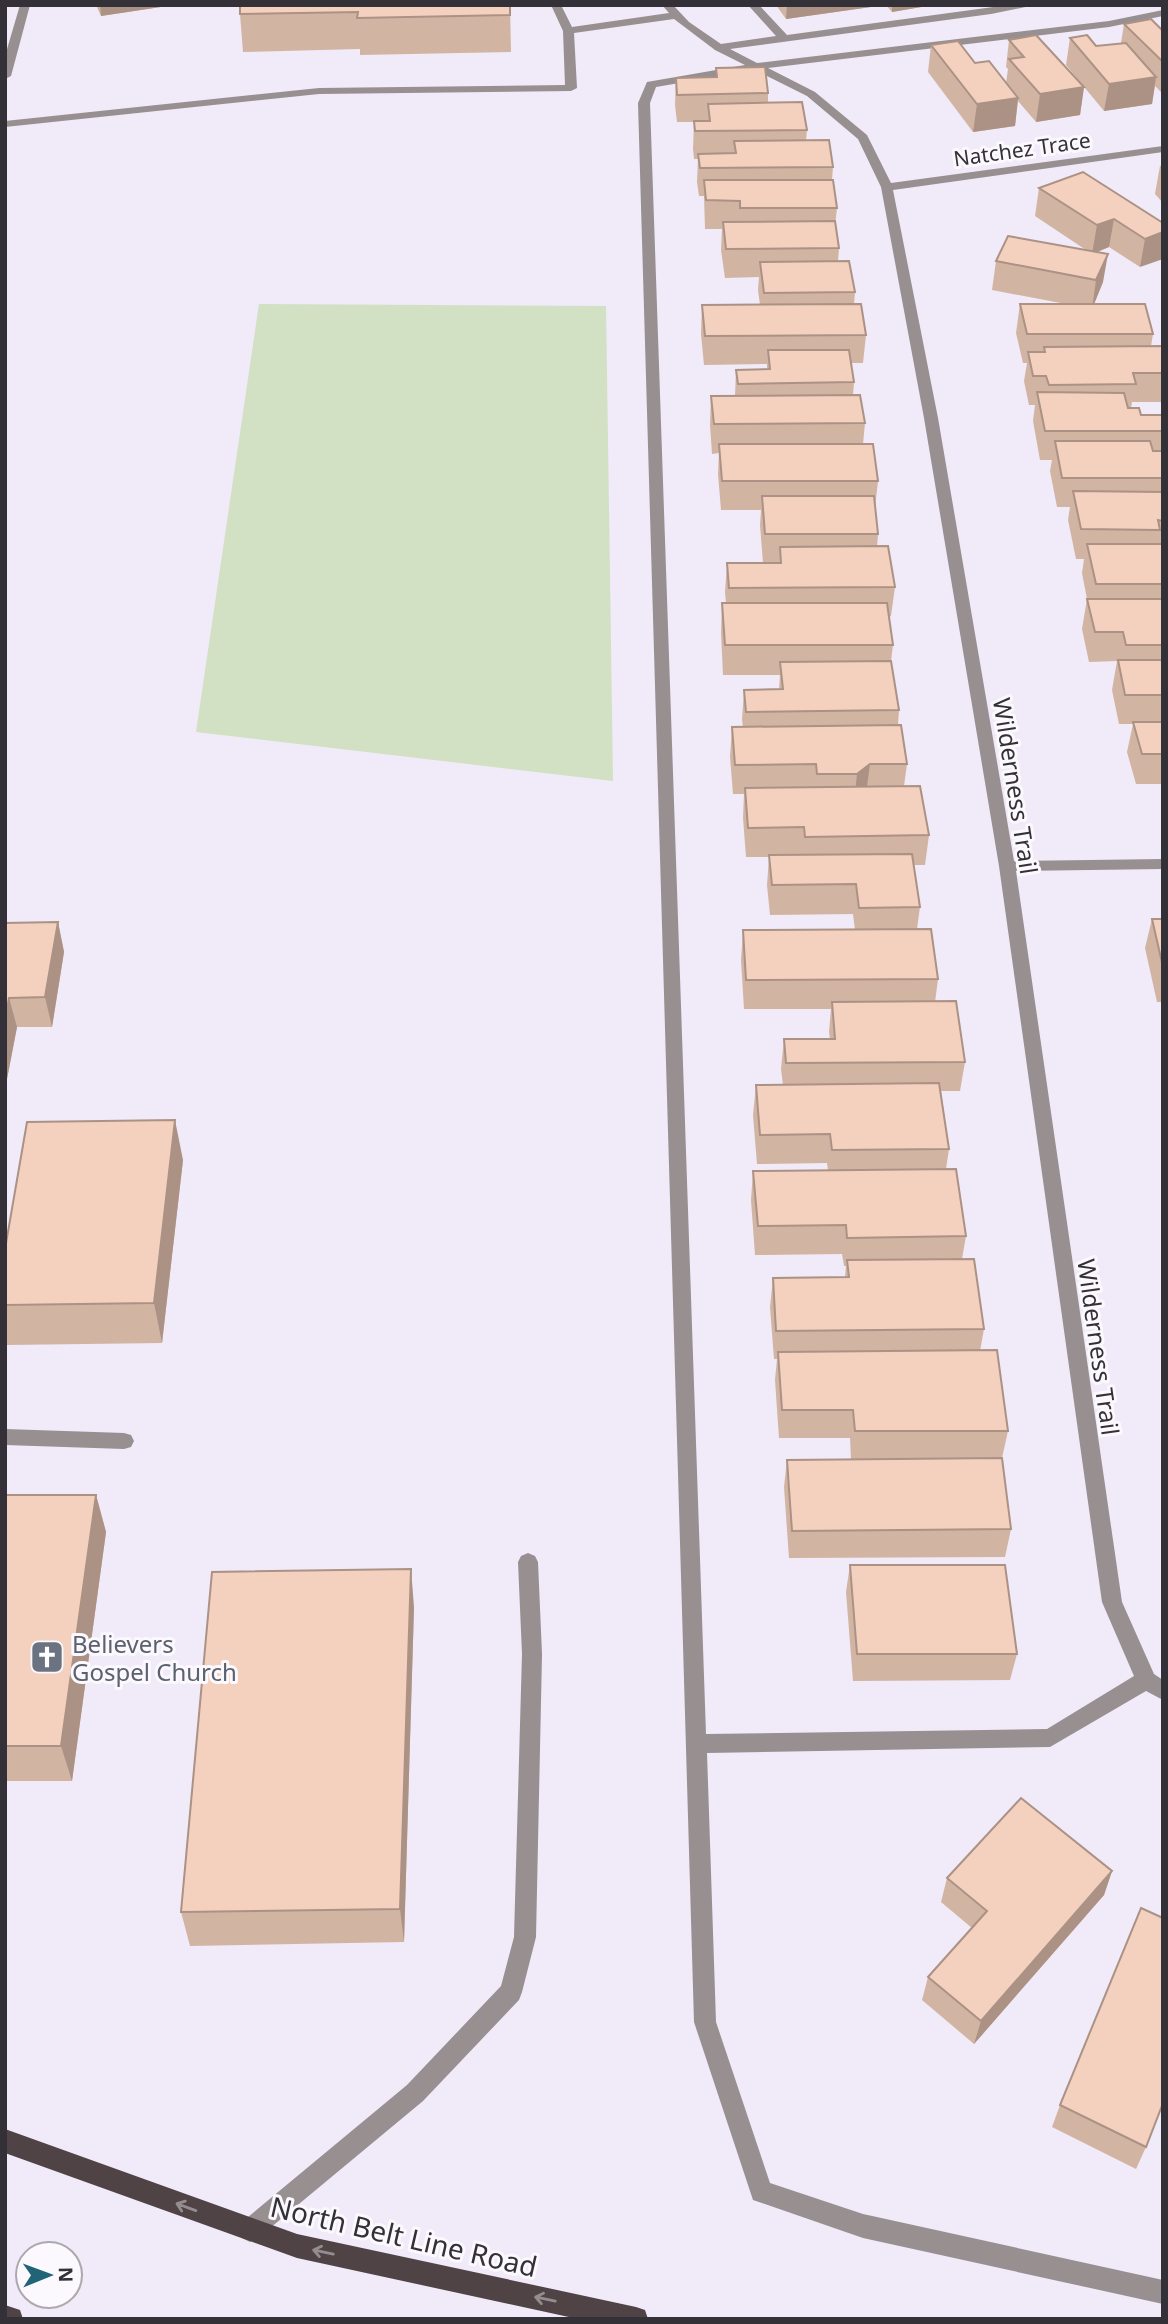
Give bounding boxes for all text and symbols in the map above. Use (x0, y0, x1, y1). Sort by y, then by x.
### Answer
street label: Natchez Trace (952, 126, 1092, 172)
street label: Wilderness Trail (986, 696, 1046, 876)
street label: Wilderness Trail (1070, 1257, 1128, 1437)
place label: Believers Gospel Church (72, 1627, 237, 1688)
church icon: Believers Gospel Church (28, 1638, 66, 1676)
street label: North Belt Line Road (267, 2187, 541, 2285)
one-way arrow (176, 2199, 198, 2212)
north arrow (14, 2240, 84, 2310)
one-way arrow (312, 2244, 335, 2258)
text: N (53, 2267, 79, 2283)
one-way arrow (534, 2292, 557, 2306)

